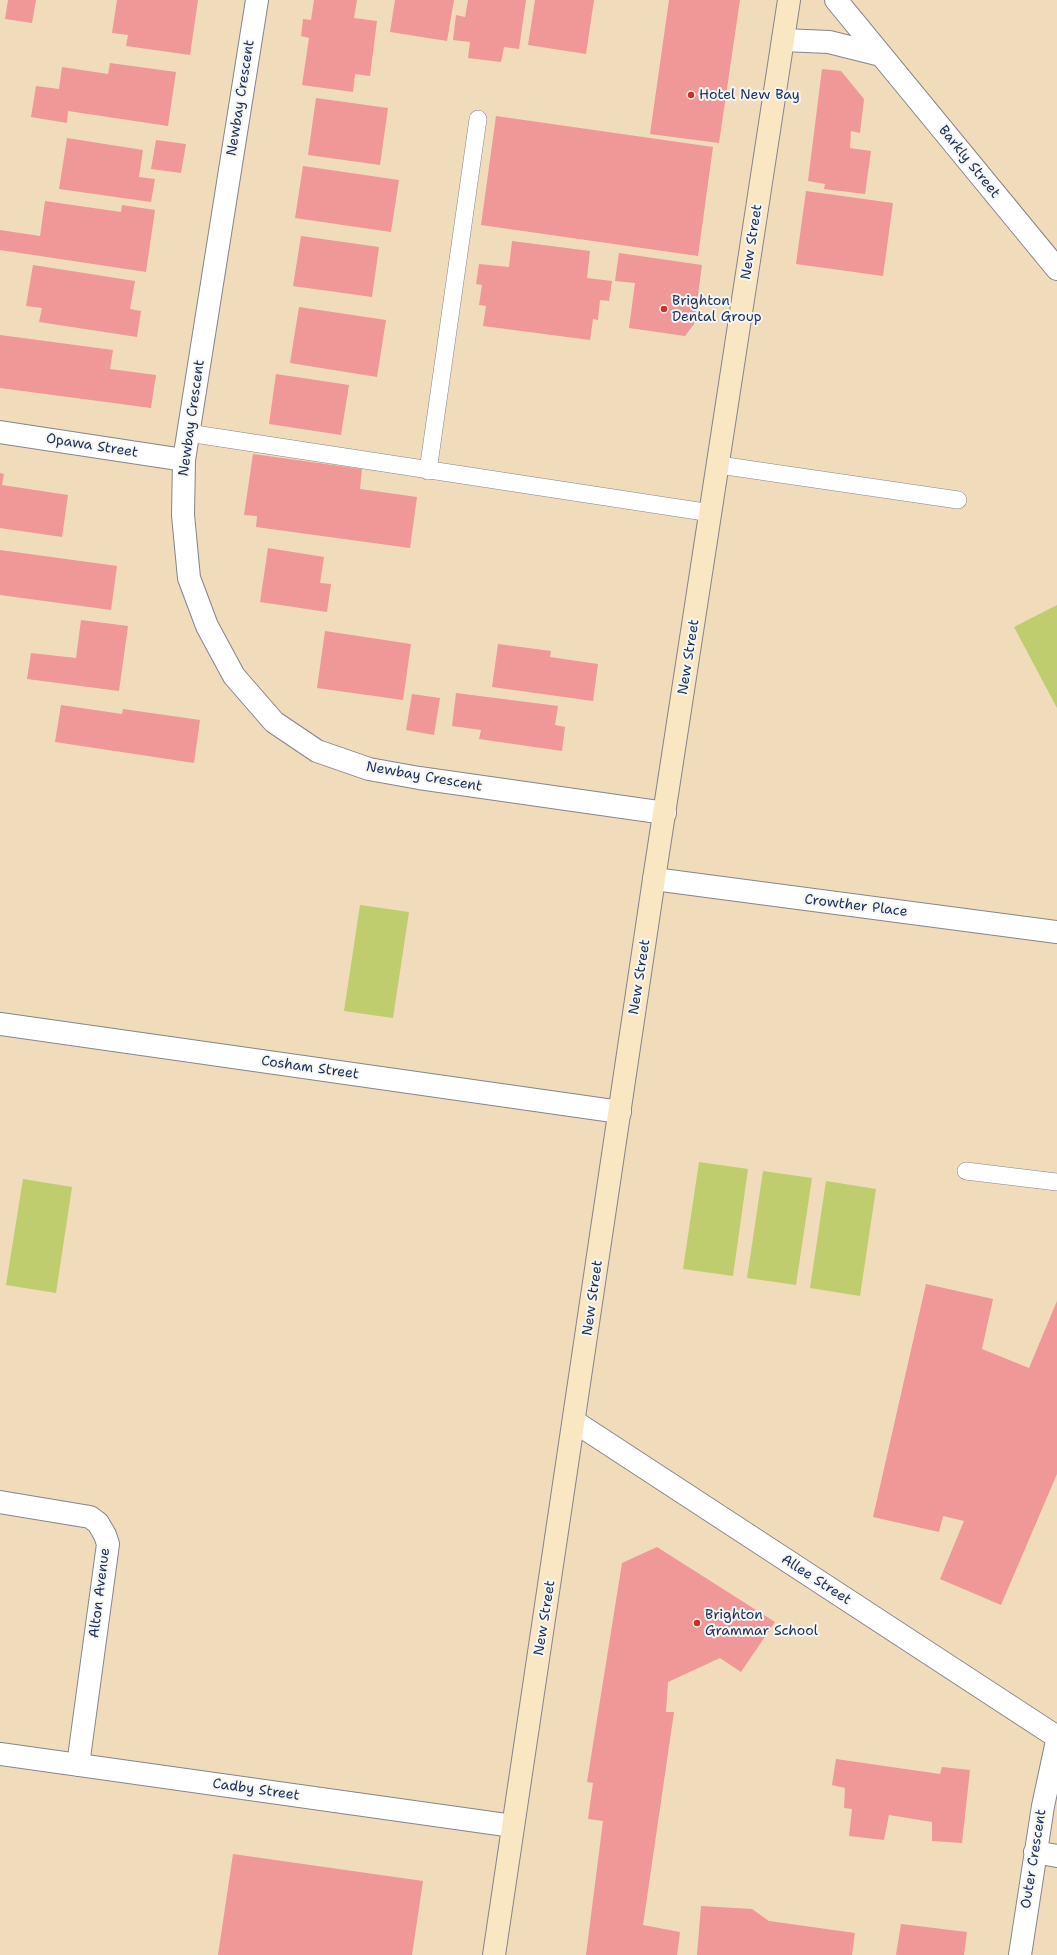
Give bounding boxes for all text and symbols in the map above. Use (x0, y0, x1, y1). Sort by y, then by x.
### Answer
street label: Newbay Crescent (224, 39, 258, 157)
place label: Hotel New Bay (699, 87, 800, 103)
marker: Hotel New Bay (686, 90, 696, 100)
street label: Barkly Street (935, 122, 1003, 202)
street label: New Street (738, 203, 766, 281)
place label: Brighton Dental Group (672, 293, 762, 326)
marker: Brighton Dental Group (659, 304, 669, 314)
street label: Newbay Crescent (176, 359, 208, 477)
street label: Opawa Street (45, 430, 139, 462)
street label: New Street (675, 618, 703, 696)
street label: Newbay Crescent (365, 759, 483, 795)
street label: Crowther Place (804, 891, 908, 921)
street label: New Street (626, 938, 654, 1016)
street label: Cosham Street (260, 1053, 360, 1083)
street label: New Street (579, 1259, 607, 1337)
street label: Alton Avenue (86, 1547, 114, 1639)
street label: Allee Street (778, 1551, 854, 1609)
street label: New Street (531, 1579, 559, 1657)
place label: Brighton Grammar School (705, 1607, 818, 1640)
marker: Brighton Grammar School (692, 1618, 702, 1628)
street label: Cadby Street (211, 1776, 301, 1804)
street label: Outer Crescent (1018, 1808, 1050, 1910)

